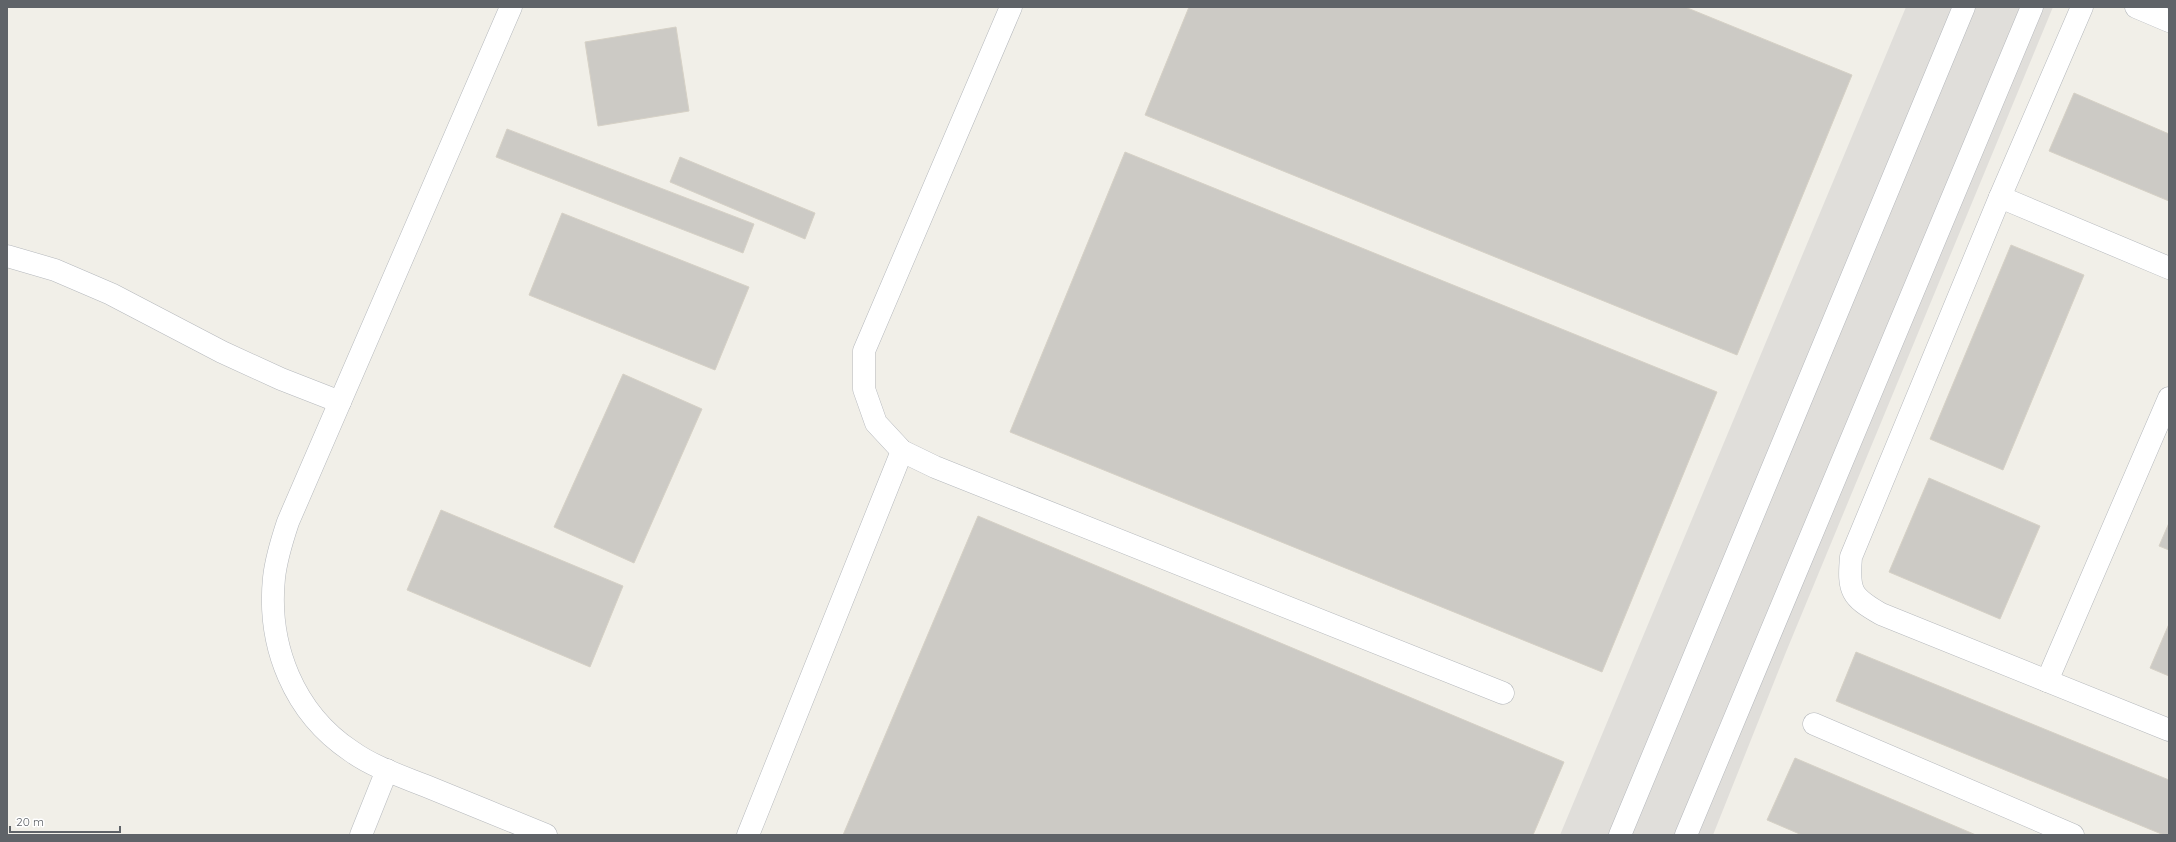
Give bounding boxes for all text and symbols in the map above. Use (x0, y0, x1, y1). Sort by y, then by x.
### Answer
scale bar (10, 808, 120, 834)
text: 20 m (16, 814, 44, 829)

